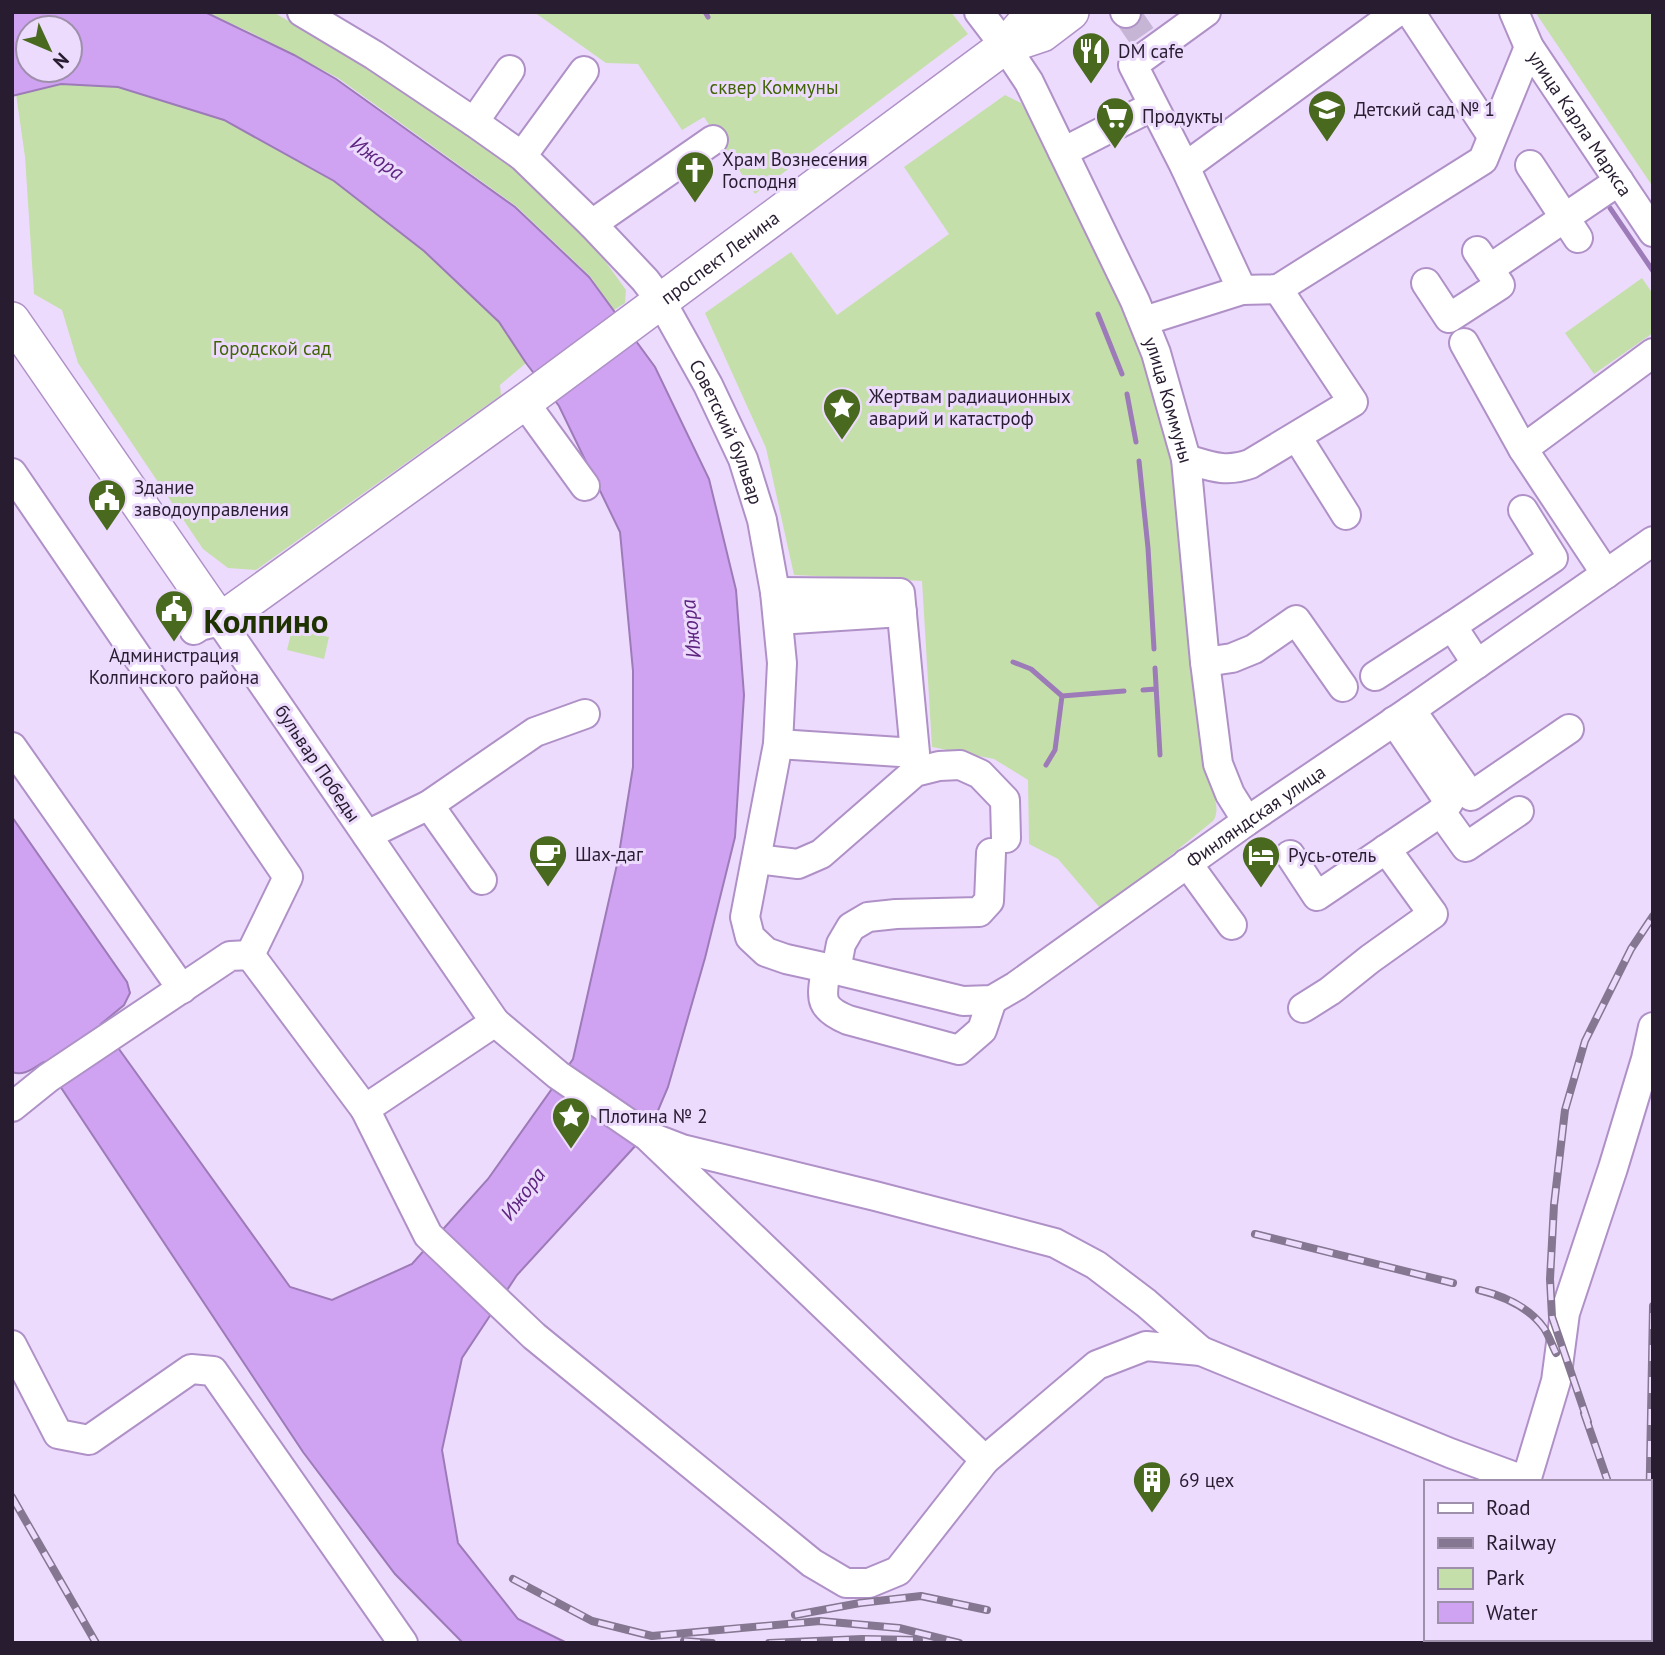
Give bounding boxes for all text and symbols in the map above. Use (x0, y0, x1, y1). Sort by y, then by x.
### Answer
north arrow (14, 14, 84, 84)
restaurant icon: DM cafe (1070, 30, 1112, 85)
place label: DM cafe (1118, 39, 1184, 63)
street label: улица Карла Маркса (1523, 46, 1638, 201)
text: N (48, 48, 74, 74)
park label: сквер Коммуны (710, 75, 838, 99)
school or university icon: Детский сад № 1 (1306, 88, 1348, 143)
supermarket icon: Продукты (1094, 95, 1136, 150)
place label: Детский сад № 1 (1354, 97, 1495, 121)
place label: Продукты (1142, 104, 1223, 128)
water label: Ижора (345, 129, 410, 186)
place label: Храм Вознесения Господня (722, 147, 868, 193)
church icon: Храм Вознесения Господня (674, 149, 716, 204)
street label: проспект Ленина (656, 205, 784, 309)
street label: улица Коммуны (1139, 333, 1198, 466)
park label: Городской сад (213, 336, 331, 360)
street label: Советский бульвар (684, 355, 768, 507)
place label: Жертвам радиационных аварий и катастроф (868, 384, 1071, 430)
place icon: Жертвам радиационных аварий и катастроф (821, 386, 863, 441)
place label: Здание заводоуправления (134, 475, 289, 521)
public building icon: Здание заводоуправления (86, 477, 128, 532)
public building icon: Администрация Колпинского района (153, 588, 195, 643)
water label: Ижора (674, 597, 707, 660)
district label: Колпино (203, 599, 329, 642)
place label: Администрация Колпинского района (89, 643, 259, 689)
street label: бульвар Победы (270, 700, 366, 826)
street label: Финляндская улица (1181, 760, 1330, 873)
cafe icon: Шах-даг (527, 833, 569, 888)
hotel icon: Русь-отель (1240, 834, 1282, 889)
place label: Шах-даг (575, 842, 644, 866)
place label: Русь-отель (1288, 843, 1377, 867)
place icon: Плотина № 2 (550, 1095, 592, 1150)
place label: Плотина № 2 (598, 1104, 708, 1128)
water label: Ижора (494, 1161, 552, 1226)
building icon: 69 цех (1131, 1459, 1173, 1514)
place label: 69 цех (1179, 1468, 1234, 1492)
legend (1424, 1480, 1651, 1641)
text: Road (1486, 1494, 1530, 1521)
text: Railway (1486, 1529, 1556, 1556)
text: Park (1486, 1564, 1525, 1591)
text: Water (1486, 1599, 1538, 1626)

